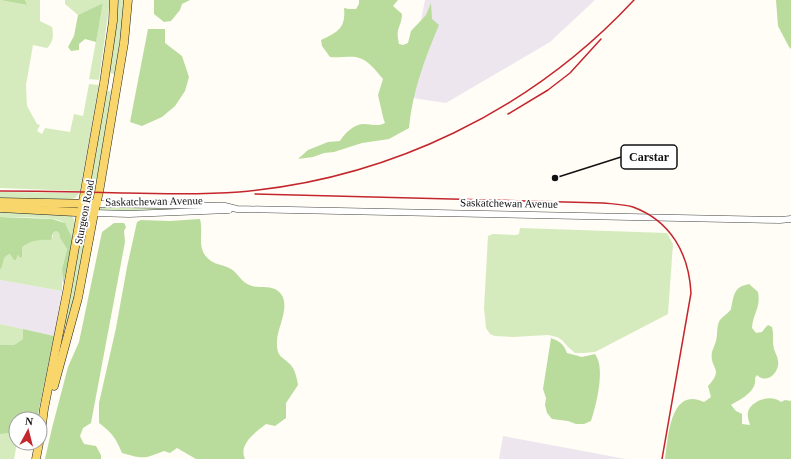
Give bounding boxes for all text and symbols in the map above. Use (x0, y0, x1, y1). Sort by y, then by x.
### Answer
callout: Carstar (621, 145, 677, 169)
text: Carstar (629, 150, 670, 164)
street label: Sturgeon Road (72, 178, 96, 245)
street label: Saskatchewan Avenue (105, 194, 203, 208)
street label: Saskatchewan Avenue (460, 196, 558, 210)
north arrow (8, 411, 48, 451)
text: N (25, 415, 34, 428)

